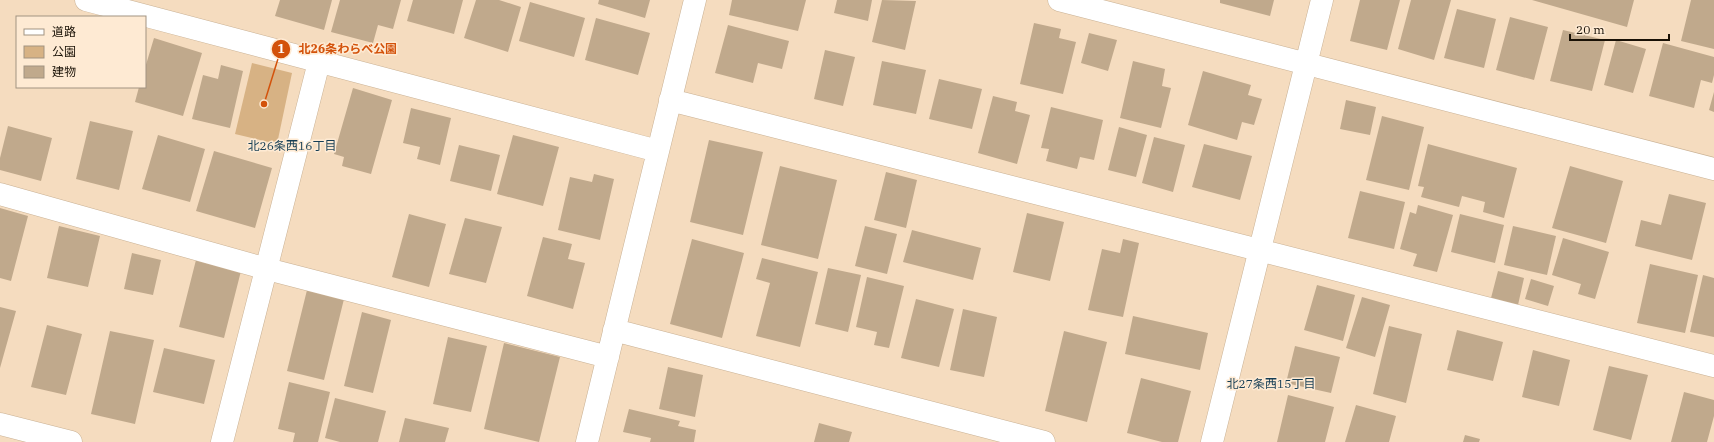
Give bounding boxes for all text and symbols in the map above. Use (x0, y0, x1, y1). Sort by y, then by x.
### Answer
legend (16, 16, 146, 88)
scale bar (1570, 16, 1669, 42)
text: 20 m (1576, 22, 1605, 37)
text: 道路 (52, 24, 76, 39)
callout: 北26条わらべ公園 (271, 37, 405, 61)
text: 1 (277, 41, 285, 56)
text: 北26条わらべ公園 (299, 41, 397, 56)
text: 公園 (52, 44, 76, 59)
text: 建物 (52, 64, 76, 79)
district label: 北26条西16丁目 (248, 138, 336, 153)
district label: 北27条西15丁目 (1227, 376, 1315, 391)

